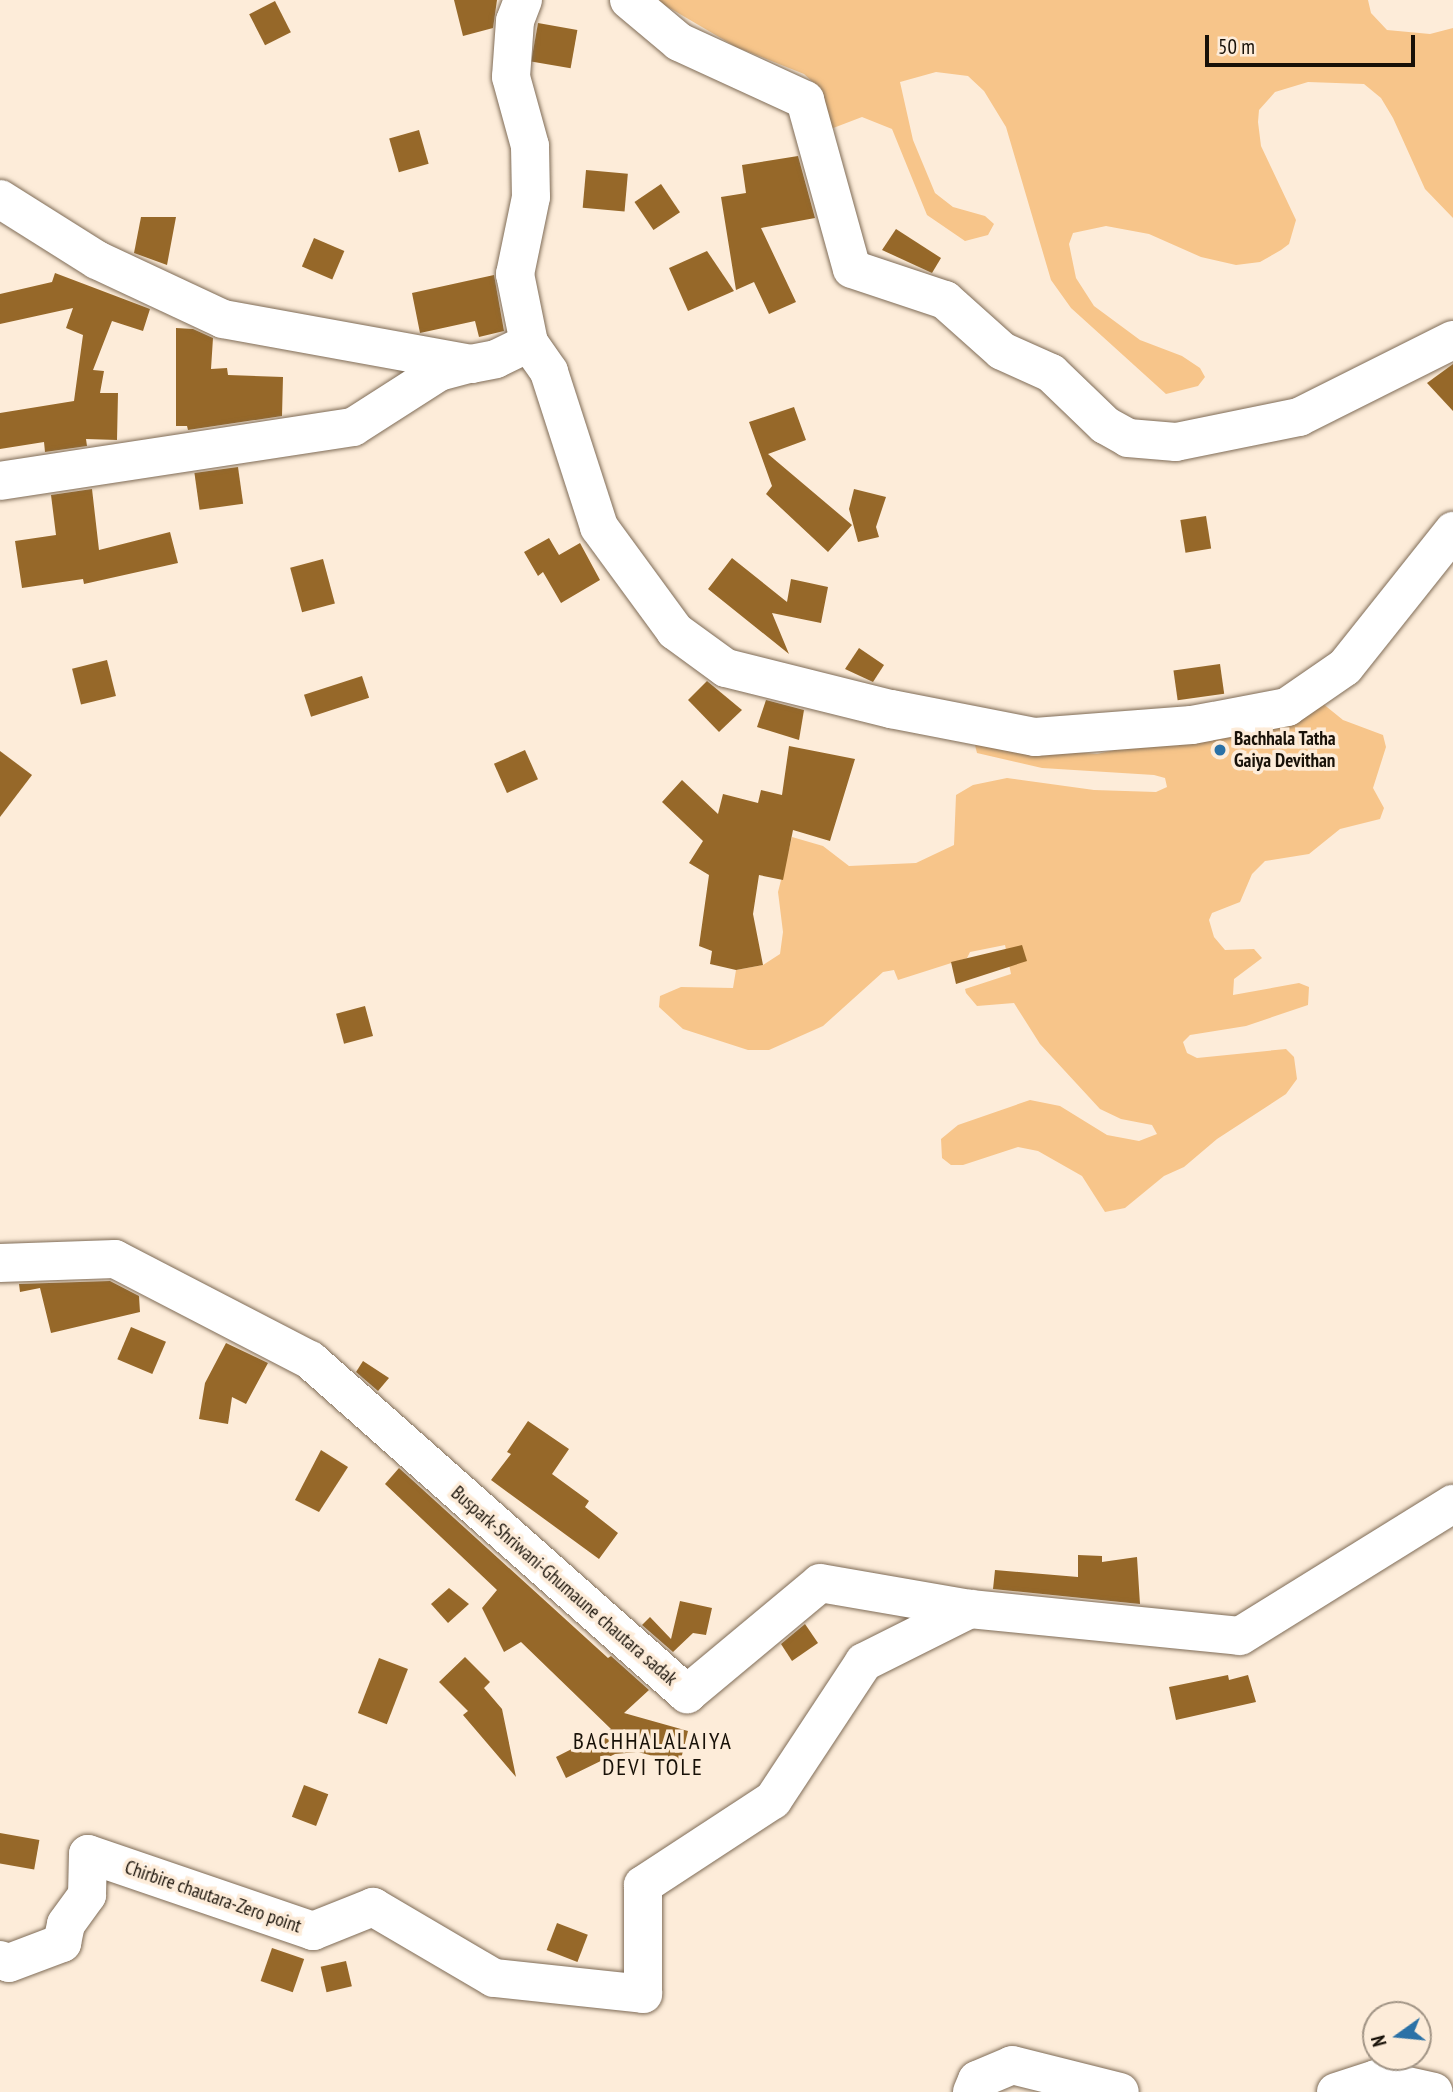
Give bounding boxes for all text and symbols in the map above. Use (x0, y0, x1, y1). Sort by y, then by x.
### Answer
scale bar (1208, 21, 1418, 65)
text: 50 m (1218, 33, 1255, 60)
place label: Bachhala Tatha Gaiya Devithan (1234, 728, 1336, 772)
marker: Bachhala Tatha Gaiya Devithan (1212, 742, 1228, 758)
street label: Buspark-Shriwani-Ghumaune chautara sadak (446, 1482, 682, 1690)
district label: BACHHALALAIYA DEVI TOLE (575, 1727, 731, 1781)
street label: Chirbire chautara-Zero point (122, 1856, 304, 1938)
north arrow (1362, 2001, 1432, 2071)
text: N (1366, 2033, 1392, 2049)

